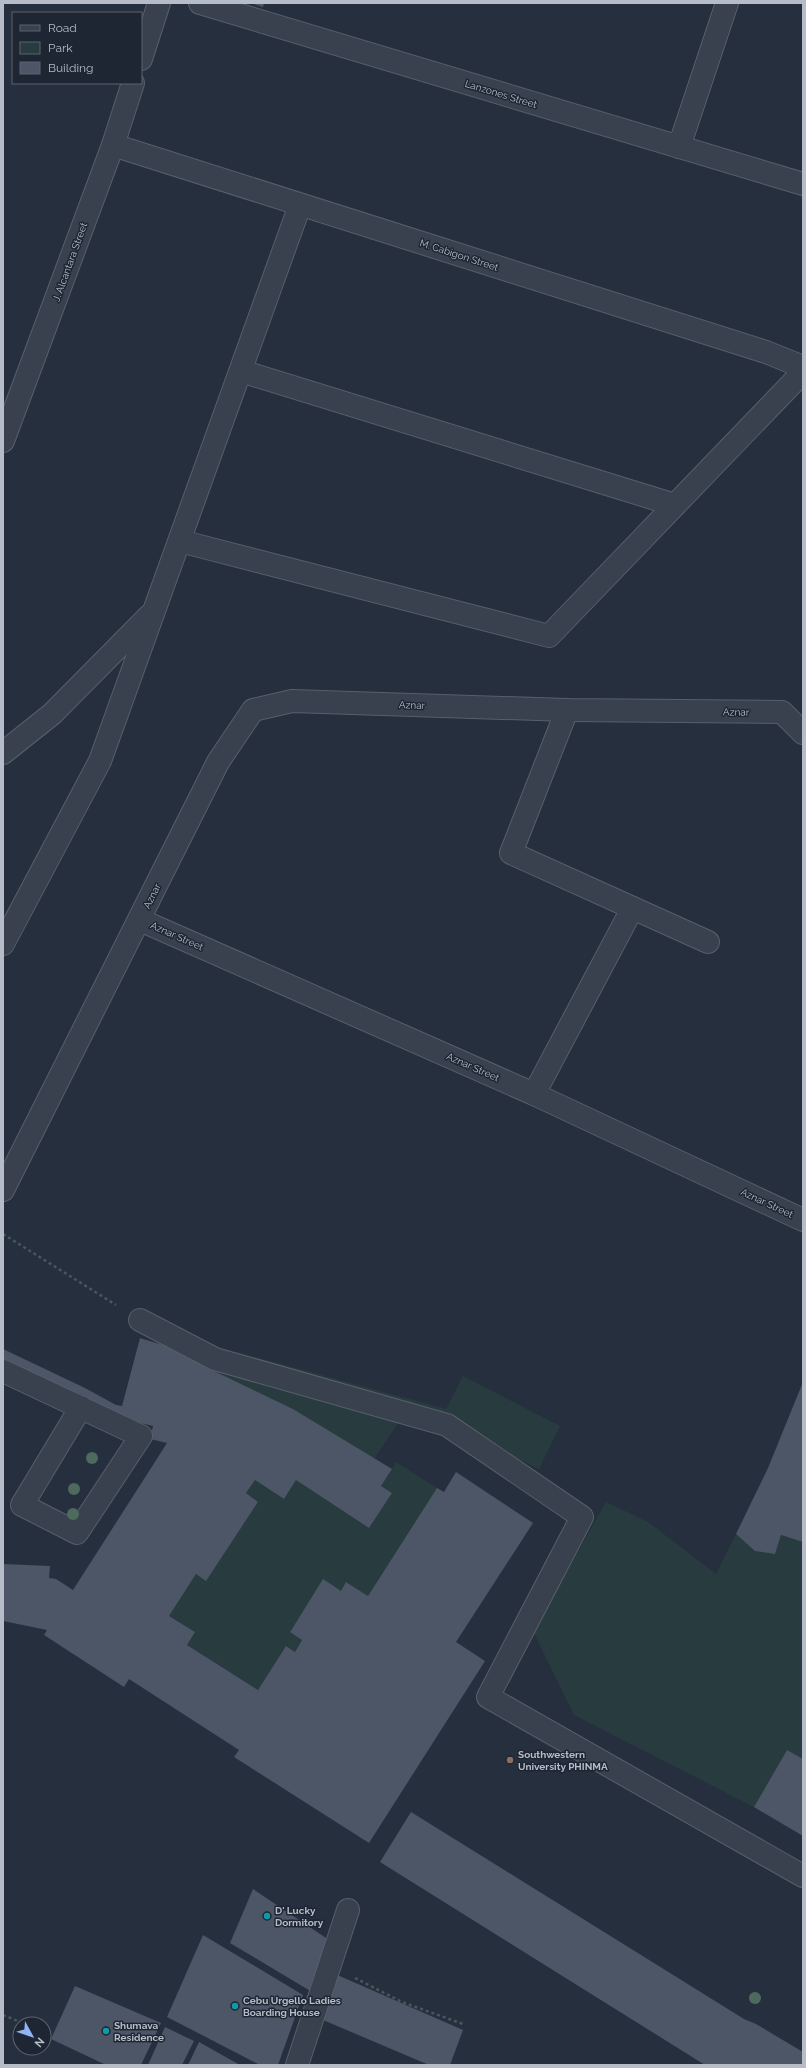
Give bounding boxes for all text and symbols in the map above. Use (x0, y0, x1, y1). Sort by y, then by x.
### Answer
legend (12, 12, 142, 84)
text: Road (48, 21, 77, 35)
text: Park (48, 41, 73, 55)
text: Building (48, 61, 94, 75)
street label: Lanzones Street (464, 78, 539, 110)
street label: J. Alcantara Street (51, 220, 90, 303)
street label: M. Cabigon Street (418, 237, 500, 273)
street label: Aznar (399, 699, 426, 711)
street label: Aznar (723, 706, 750, 718)
street label: Aznar (141, 881, 163, 910)
street label: Aznar Street (149, 919, 206, 953)
street label: Aznar Street (445, 1050, 502, 1084)
street label: Aznar Street (739, 1186, 796, 1220)
place label: Southwestern University PHINMA (518, 1749, 608, 1772)
marker: Southwestern University PHINMA (505, 1755, 515, 1765)
place label: D' Lucky Dormitory (275, 1905, 324, 1928)
marker: D' Lucky Dormitory (262, 1911, 272, 1921)
place label: Cebu Urgello Ladies Boarding House (243, 1995, 341, 2018)
marker: Cebu Urgello Ladies Boarding House (230, 2001, 240, 2011)
north arrow (12, 2016, 52, 2056)
place label: Shumava Residence (114, 2020, 164, 2043)
marker: Shumava Residence (101, 2026, 111, 2036)
text: N (32, 2035, 47, 2050)

